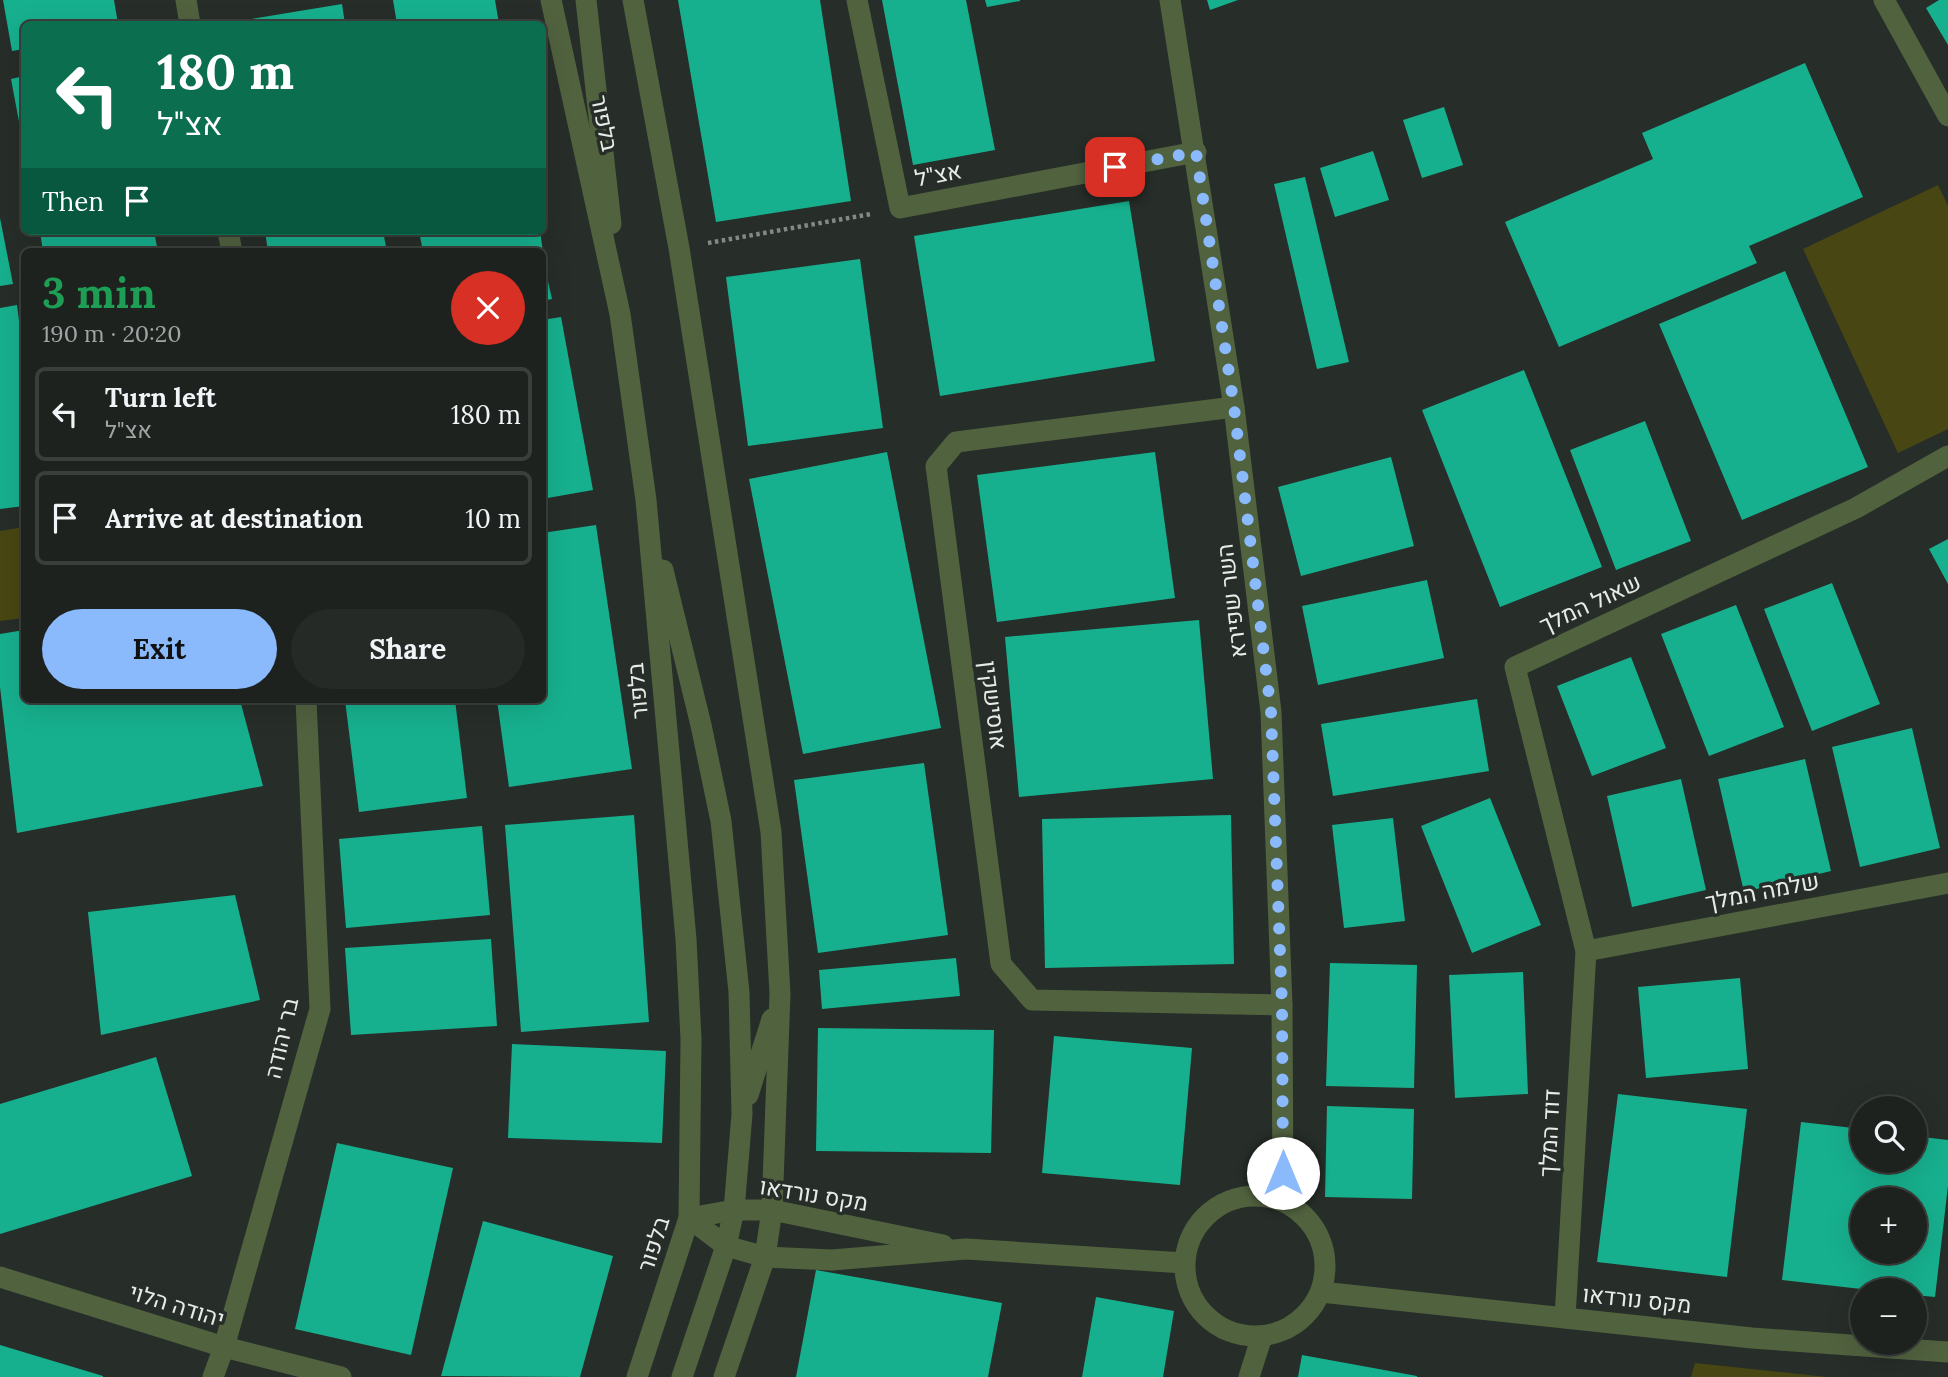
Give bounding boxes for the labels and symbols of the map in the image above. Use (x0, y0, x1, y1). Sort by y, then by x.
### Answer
street label: בלפור (585, 92, 625, 154)
pin (1085, 137, 1145, 197)
street label: אצ"ל (912, 155, 964, 193)
street label: השר שפירא (1210, 542, 1252, 660)
street label: שאול המלך (1534, 567, 1646, 639)
street label: אוסישקין (974, 659, 1014, 751)
street label: בלפור (620, 662, 654, 720)
street label: שלמה המלך (1703, 866, 1821, 916)
street label: בר יהודה (258, 995, 304, 1081)
street label: דוד המלך (1532, 1088, 1566, 1178)
position arrow (1246, 1136, 1320, 1210)
street label: מקס נורדאו (758, 1171, 870, 1217)
street label: בלפור (630, 1213, 676, 1275)
street label: יהודה הלוי (126, 1277, 228, 1333)
street label: מקס נורדאו (1581, 1279, 1693, 1319)

